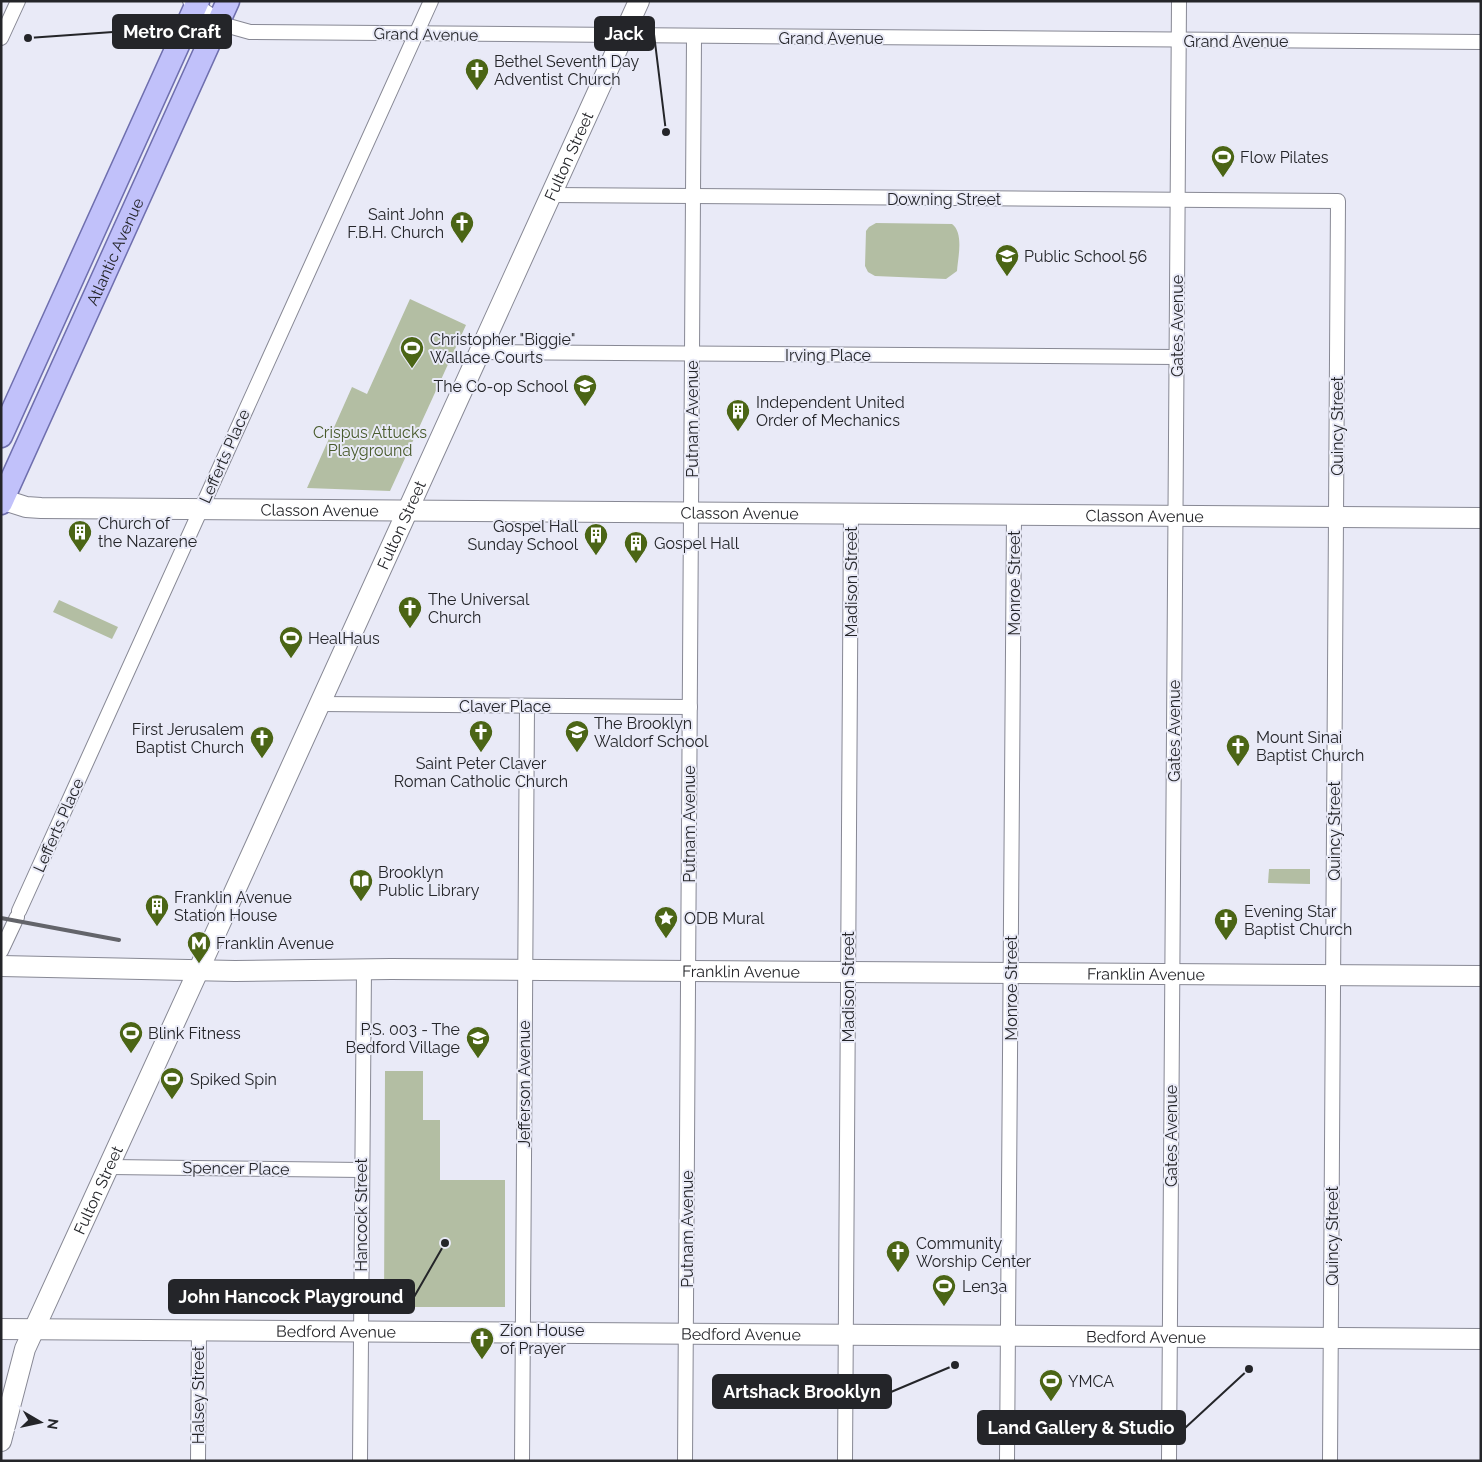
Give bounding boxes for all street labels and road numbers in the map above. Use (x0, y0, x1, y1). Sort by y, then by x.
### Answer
street label: Grand Avenue (373, 24, 479, 45)
street label: Grand Avenue (779, 29, 883, 48)
street label: Grand Avenue (1184, 32, 1288, 51)
street label: Fulton Street (541, 108, 598, 204)
street label: Downing Street (887, 190, 1002, 209)
street label: Atlantic Avenue (83, 195, 148, 308)
street label: Gates Avenue (1168, 275, 1187, 377)
street label: Irving Place (785, 346, 871, 365)
street label: Putnam Avenue (683, 360, 702, 478)
street label: Quincy Street (1328, 376, 1347, 476)
street label: Lefferts Place (195, 406, 254, 506)
street label: Fulton Street (373, 477, 430, 572)
street label: Classon Avenue (261, 501, 379, 520)
street label: Classon Avenue (681, 503, 799, 523)
street label: Classon Avenue (1086, 506, 1204, 526)
street label: Madison Street (842, 526, 861, 638)
street label: Monroe Street (1005, 530, 1024, 636)
street label: Gates Avenue (1165, 680, 1184, 782)
street label: Claver Place (459, 697, 551, 716)
street label: Putnam Avenue (680, 765, 699, 883)
street label: Lefferts Place (29, 775, 88, 875)
street label: Quincy Street (1325, 781, 1344, 881)
street label: Madison Street (839, 931, 858, 1043)
street label: Monroe Street (1002, 935, 1021, 1041)
street label: Franklin Avenue (682, 962, 800, 982)
street label: Franklin Avenue (1087, 964, 1205, 984)
street label: Jefferson Avenue (515, 1020, 534, 1148)
street label: Gates Avenue (1162, 1085, 1181, 1187)
street label: Fulton Street (70, 1142, 127, 1237)
street label: Spencer Place (182, 1158, 290, 1179)
street label: Hancock Street (352, 1158, 371, 1272)
street label: Putnam Avenue (678, 1170, 697, 1288)
street label: Quincy Street (1323, 1186, 1342, 1286)
street label: Bedford Avenue (276, 1322, 396, 1342)
street label: Bedford Avenue (681, 1325, 801, 1344)
street label: Bedford Avenue (1086, 1327, 1206, 1347)
street label: Halsey Street (189, 1345, 208, 1444)

